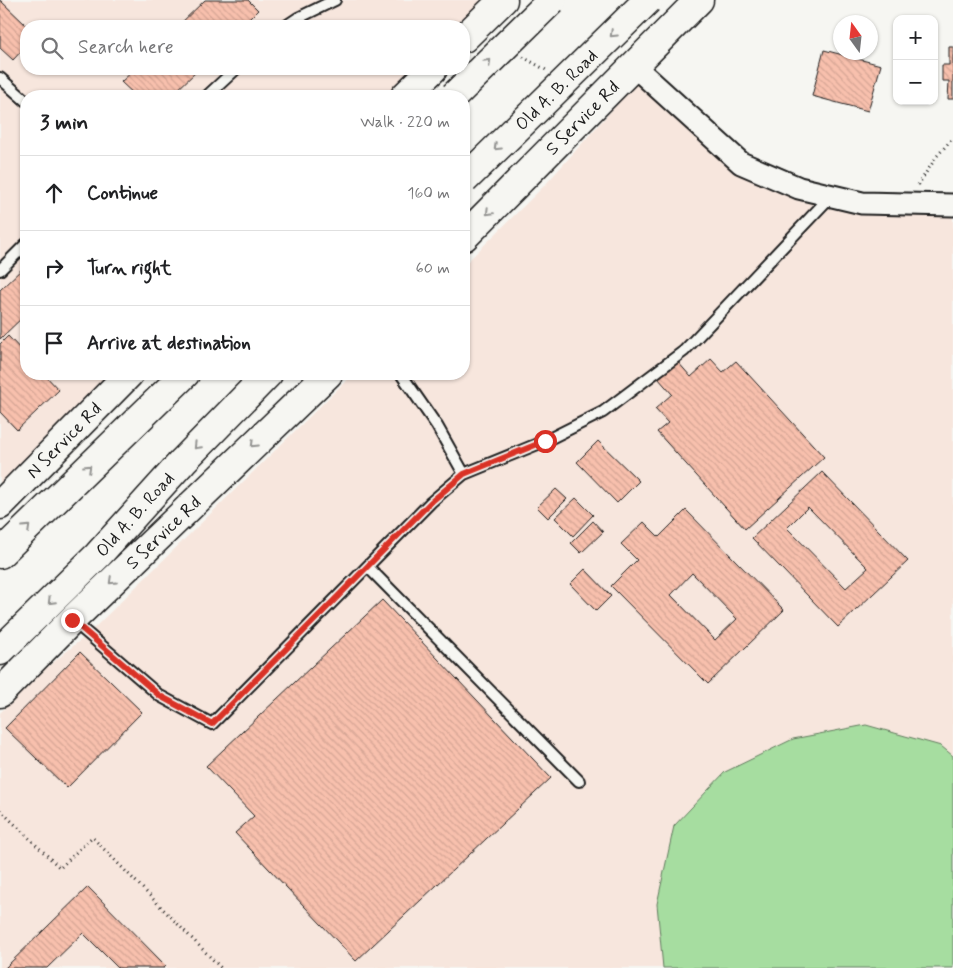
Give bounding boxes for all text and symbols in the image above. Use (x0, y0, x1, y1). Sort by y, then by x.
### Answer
north arrow (833, 15, 878, 60)
map controls (893, 15, 938, 105)
button: + (893, 15, 938, 60)
search box (20, 20, 470, 75)
one-way arrow (610, 28, 619, 37)
icon: search (38, 34, 66, 62)
text: Search here (78, 35, 174, 60)
street label: Old A. B. Road (510, 45, 603, 136)
one-way arrow (483, 59, 492, 68)
button: − (893, 60, 938, 105)
street label: S Service Rd (541, 76, 625, 161)
text: 3 min (40, 109, 88, 137)
text: Walk · 220 m (360, 112, 450, 133)
one-way arrow (493, 142, 502, 151)
icon: ahead (40, 179, 68, 207)
text: Continue (87, 181, 158, 206)
text: 160 m (407, 183, 450, 204)
one-way arrow (485, 206, 494, 215)
icon: right (40, 254, 68, 282)
text: Turn right (87, 256, 171, 281)
text: 60 m (416, 258, 450, 279)
icon: arrive (40, 329, 68, 357)
text: Arrive at destination (87, 331, 251, 356)
street label: N Service Rd (22, 397, 108, 484)
route start (534, 430, 557, 453)
one-way arrow (251, 438, 260, 447)
one-way arrow (194, 440, 203, 449)
one-way arrow (82, 465, 91, 474)
street label: Old A. B. Road (91, 467, 180, 563)
street label: S Service Rd (121, 491, 207, 575)
one-way arrow (21, 525, 30, 534)
one-way arrow (109, 575, 118, 584)
one-way arrow (47, 595, 56, 604)
route end (61, 609, 84, 632)

